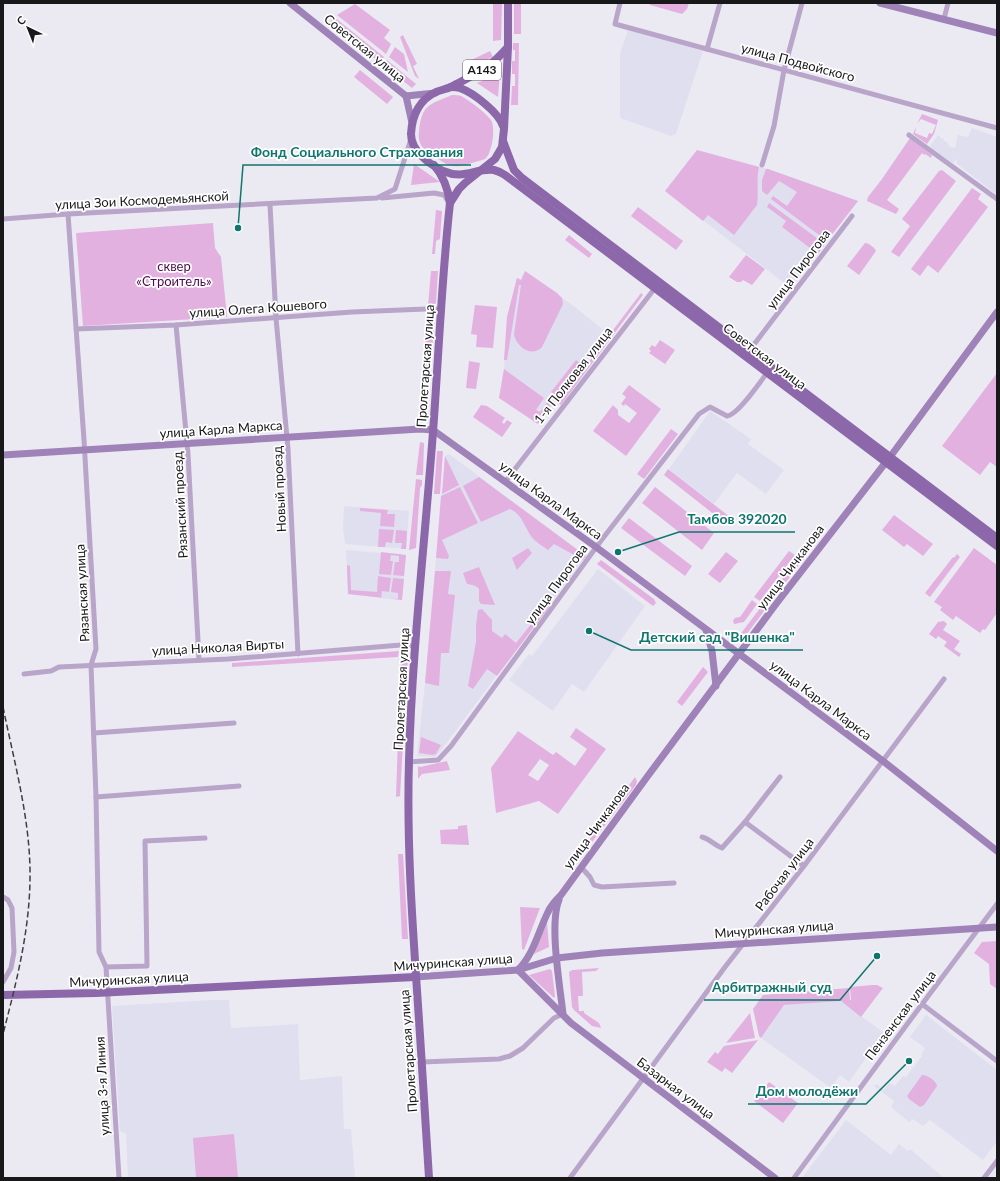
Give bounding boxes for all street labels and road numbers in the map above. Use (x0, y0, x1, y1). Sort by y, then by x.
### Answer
street label: Советская улица (321, 10, 409, 86)
street label: улица Подвойского (739, 39, 857, 85)
road number: А143 (463, 60, 501, 80)
street label: улица Зои Космодемьянской (55, 187, 229, 213)
street label: улица Пирогова (763, 226, 833, 312)
street label: улица Олега Кошевого (189, 295, 327, 321)
street label: Пролетарская улица (413, 304, 437, 428)
street label: Советская улица (720, 319, 810, 393)
street label: 1-я Полковая улица (530, 323, 616, 427)
street label: улица Карла Маркса (159, 417, 283, 441)
street label: Новый проезд (269, 445, 289, 533)
street label: Рязанский проезд (169, 451, 191, 559)
street label: улица Карла Маркса (496, 457, 606, 543)
street label: улица Чичканова (753, 521, 827, 613)
street label: улица Пирогова (521, 541, 591, 627)
street label: Рязанская улица (71, 544, 93, 642)
street label: Пролетарская улица (390, 627, 412, 751)
street label: улица Николая Вирты (151, 636, 285, 658)
street label: улица Карла Маркса (767, 657, 875, 743)
street label: улица Чичканова (559, 780, 633, 872)
street label: Рабочая улица (751, 834, 817, 914)
street label: Мичуринская улица (714, 917, 834, 941)
street label: Мичуринская улица (393, 950, 513, 974)
street label: Пензенская улица (861, 967, 939, 1063)
street label: Мичуринская улица (69, 968, 189, 990)
street label: Пролетарская улица (396, 989, 420, 1113)
street label: улица 3-я Линия (91, 1036, 113, 1136)
street label: Базарная улица (634, 1054, 718, 1122)

